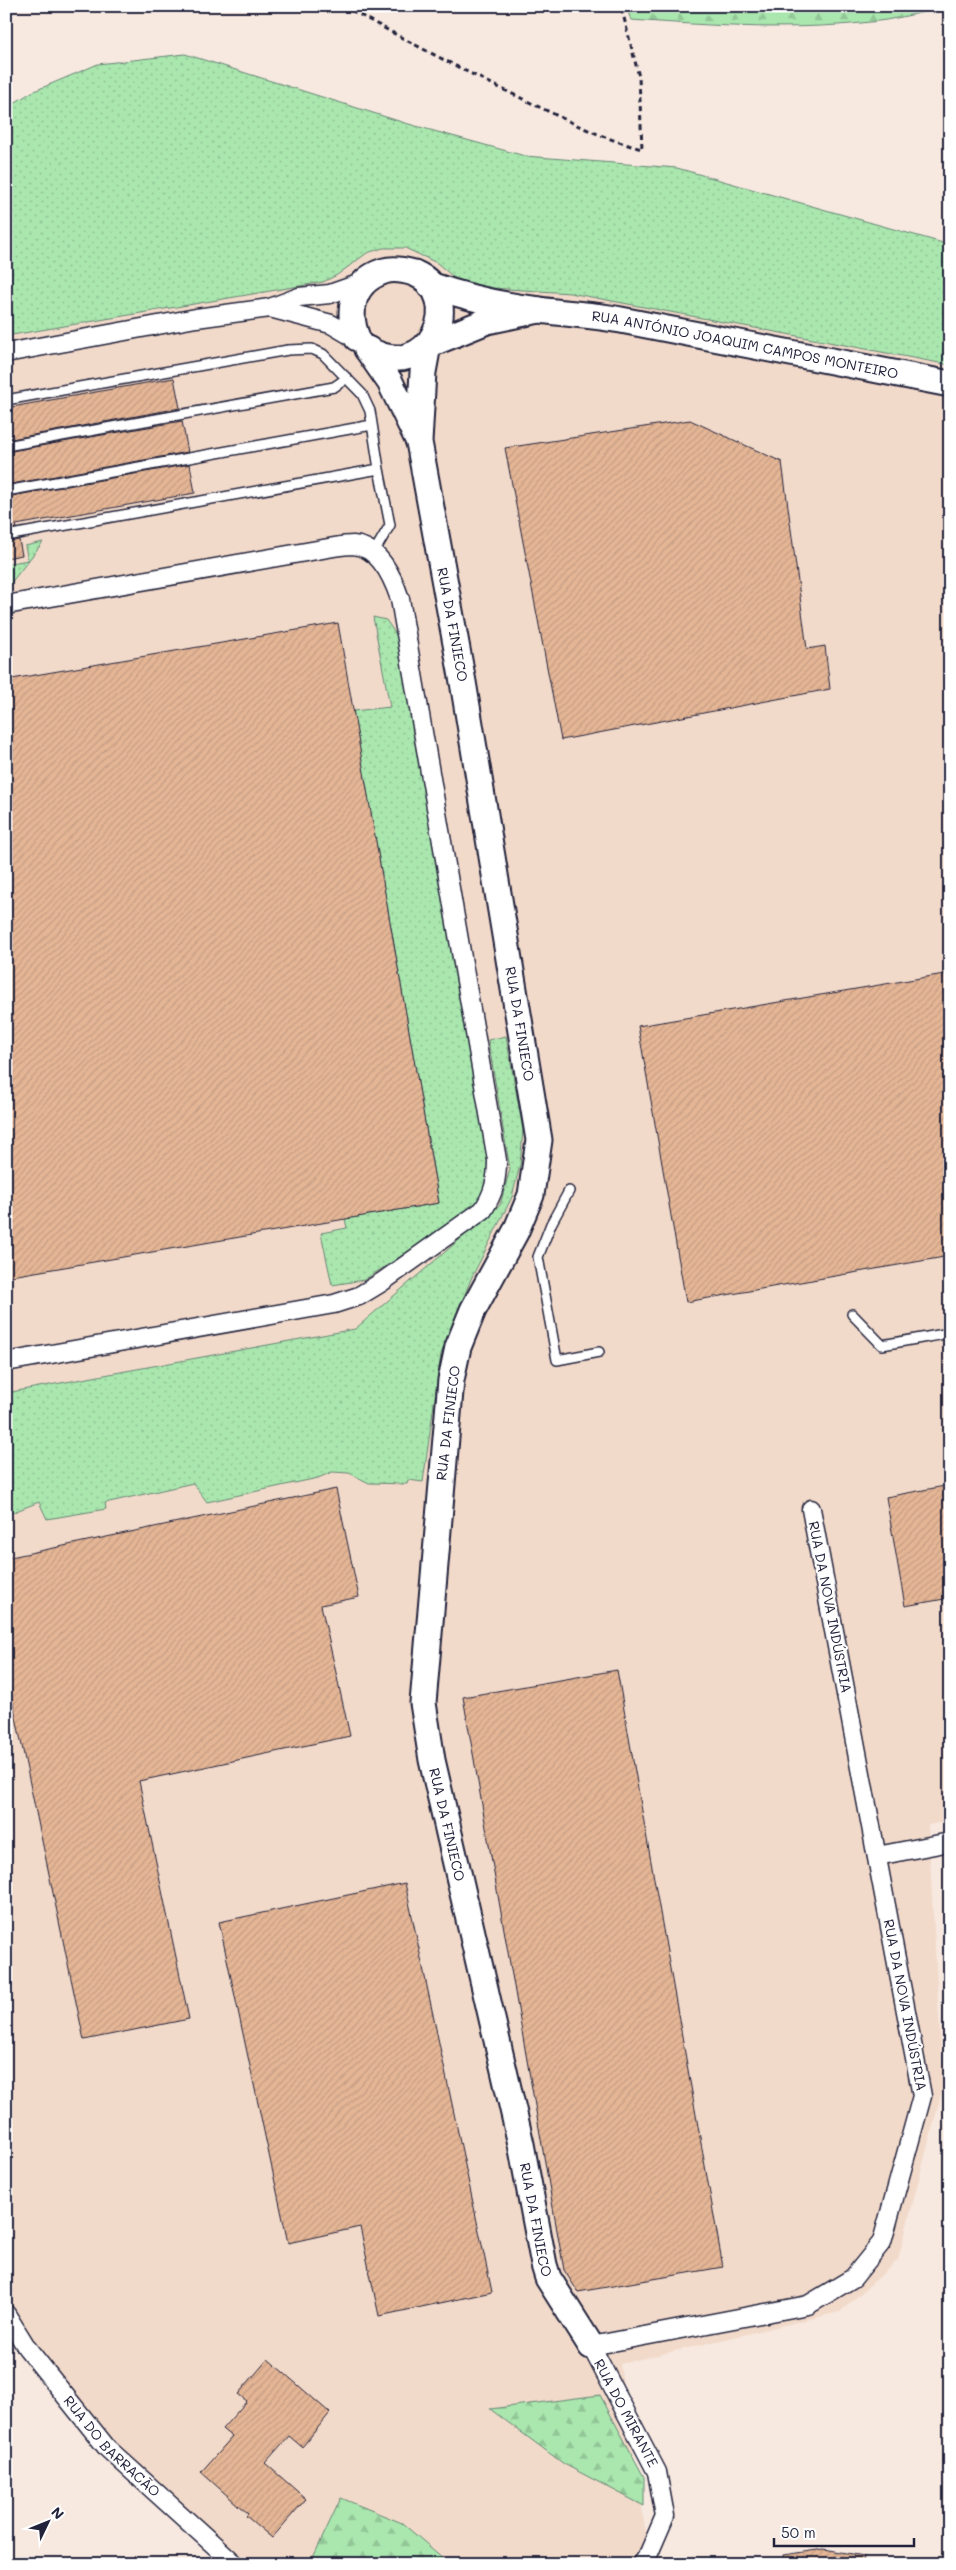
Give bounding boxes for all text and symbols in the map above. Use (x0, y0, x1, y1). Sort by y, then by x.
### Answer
street label: RUA ANTÓNIO JOAQUIM CAMPOS MONTEIRO (591, 306, 900, 383)
street label: RUA DA FINIECO (433, 566, 473, 683)
street label: RUA DA FINIECO (501, 965, 539, 1083)
street label: RUA DA FINIECO (431, 1364, 464, 1482)
street label: RUA DA NOVA INDÚSTRIA (805, 1519, 856, 1694)
street label: RUA DA FINIECO (425, 1766, 470, 1883)
street label: RUA DA NOVA INDÚSTRIA (880, 1917, 931, 2092)
street label: RUA DA FINIECO (516, 2161, 557, 2279)
street label: RUA DO MIRANTE (590, 2355, 663, 2470)
street label: RUA DO BARRACÃO (60, 2391, 164, 2501)
north arrow (22, 2498, 72, 2548)
text: N (47, 2502, 68, 2523)
scale bar (774, 2515, 914, 2547)
text: 50 m (781, 2522, 816, 2542)

